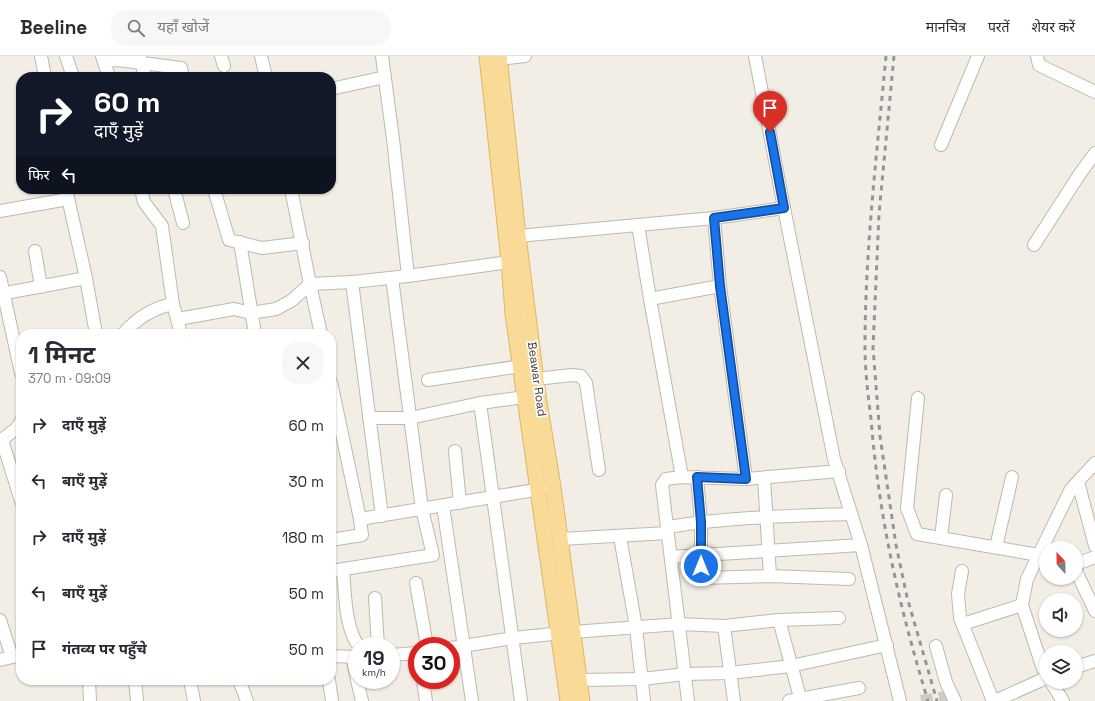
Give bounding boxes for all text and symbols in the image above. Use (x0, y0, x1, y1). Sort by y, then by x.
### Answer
search box (111, 10, 391, 46)
text: Beeline (20, 15, 87, 40)
icon: search (125, 17, 147, 39)
text: यहाँ खोजें (157, 17, 209, 36)
text: मानचित्र (926, 18, 966, 36)
text: परतें (988, 18, 1010, 36)
text: शेयर करें (1032, 18, 1075, 36)
text: 60 m (94, 84, 160, 120)
icon: right (28, 88, 80, 140)
pin (753, 91, 787, 132)
icon: arrive (759, 97, 781, 119)
text: दाएँ मुड़ें (94, 119, 143, 142)
icon: left (58, 164, 80, 186)
text: फिर (28, 165, 50, 184)
text: 1 मिनट (28, 339, 95, 370)
street label: Beawar Road (524, 341, 550, 417)
button: close (282, 342, 324, 384)
text: 370 m · 09:09 (28, 370, 111, 387)
icon: right (28, 414, 50, 436)
text: दाएँ मुड़ें (62, 415, 106, 434)
text: 60 m (288, 416, 324, 435)
icon: left (28, 470, 50, 492)
text: बाएँ मुड़ें (62, 471, 107, 490)
text: 30 m (289, 472, 324, 491)
icon: right (28, 526, 50, 548)
text: दाएँ मुड़ें (62, 527, 106, 546)
text: 180 m (282, 528, 324, 547)
north arrow (1039, 541, 1083, 585)
map controls (1039, 541, 1083, 689)
position arrow (680, 545, 722, 587)
icon: left (28, 582, 50, 604)
text: बाएँ मुड़ें (62, 583, 107, 602)
text: 50 m (289, 584, 324, 603)
button: sound (1039, 593, 1083, 637)
speed limit sign: 30 (408, 637, 460, 689)
icon: arrive (28, 638, 50, 660)
text: गंतव्य पर पहुँचे (62, 639, 147, 658)
text: 50 m (289, 640, 324, 659)
text: 19 (363, 645, 385, 671)
button: layers (1039, 645, 1083, 689)
text: km/h (362, 666, 386, 679)

